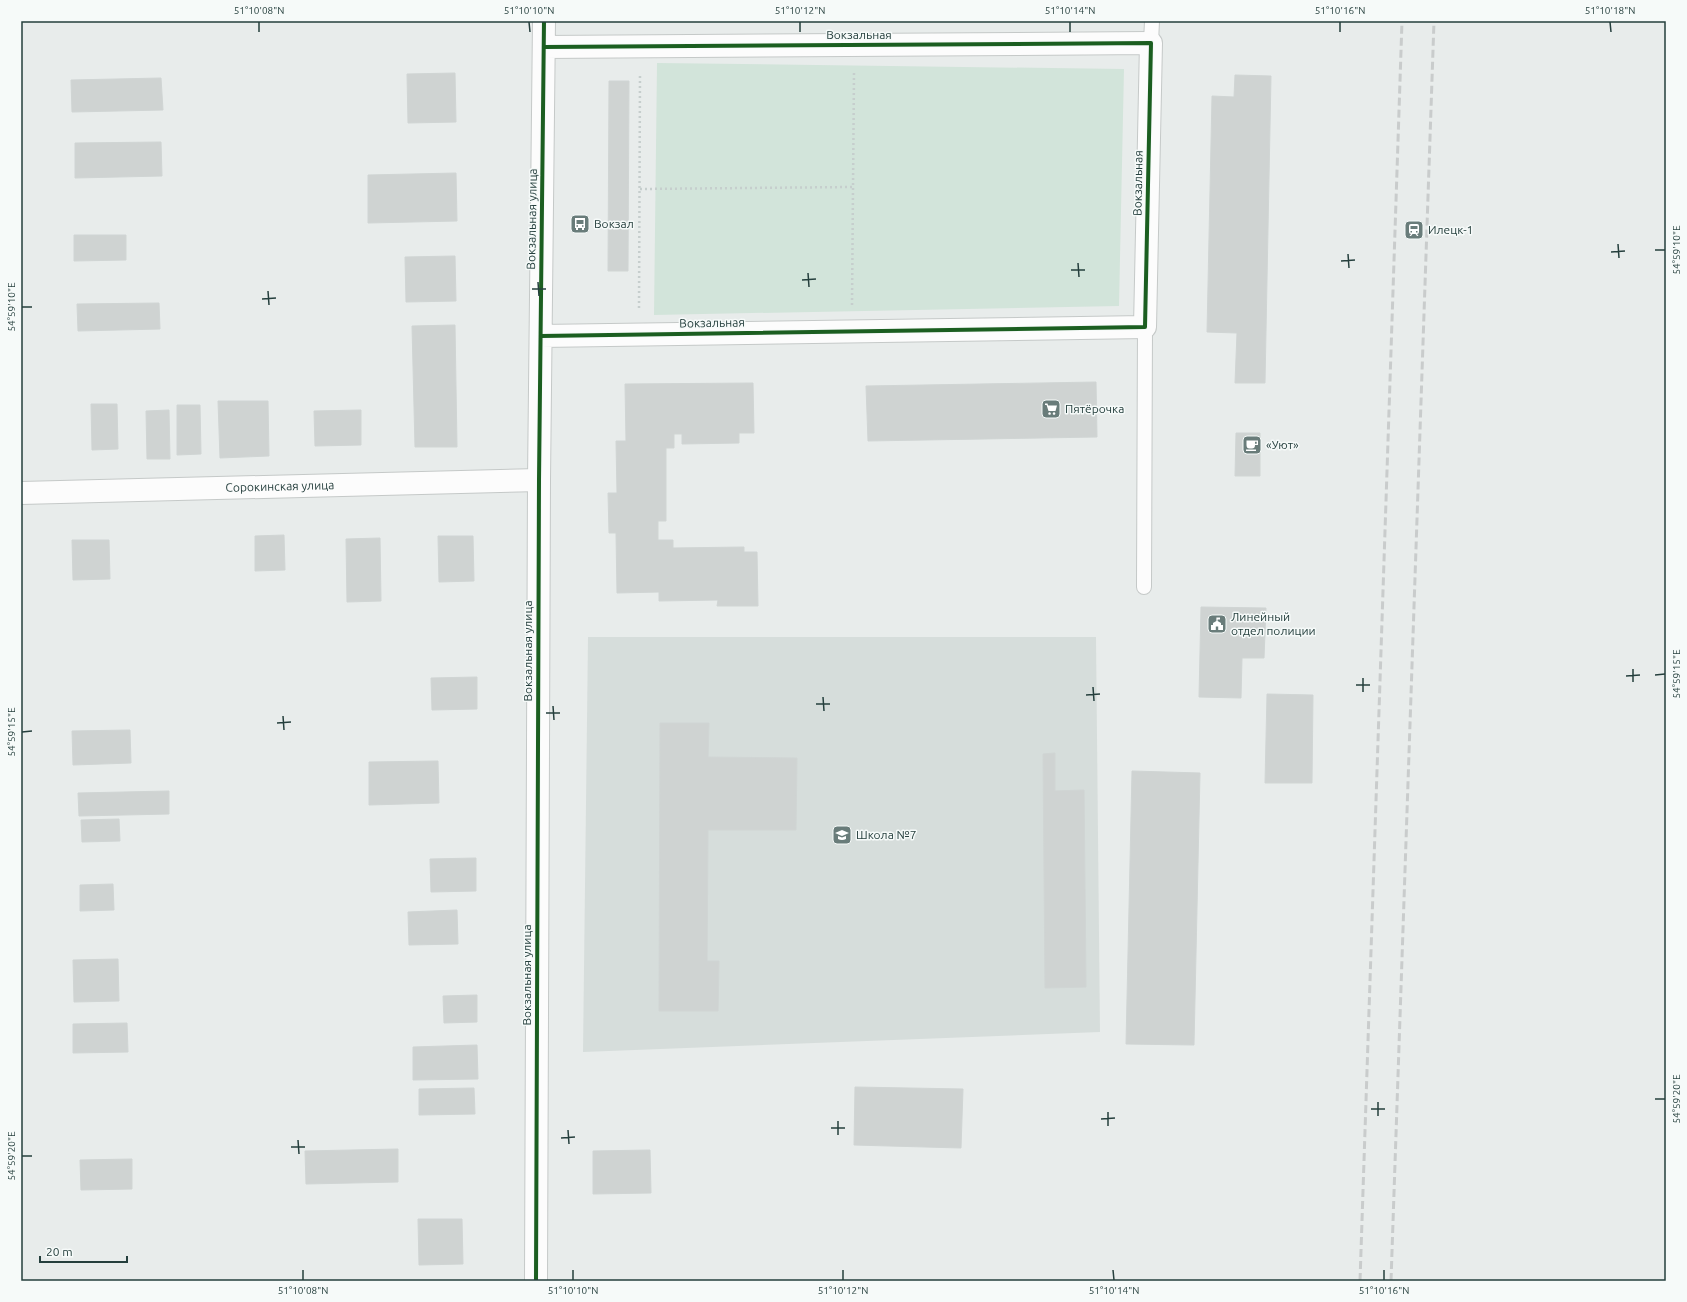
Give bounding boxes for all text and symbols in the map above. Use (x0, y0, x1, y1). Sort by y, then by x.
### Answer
text: 51°10'08"N (234, 5, 284, 16)
text: 51°10'10"N (504, 5, 554, 16)
text: 51°10'12"N (775, 5, 825, 16)
text: 51°10'14"N (1045, 5, 1095, 16)
text: 51°10'16"N (1315, 5, 1365, 16)
text: 51°10'18"N (1585, 5, 1635, 16)
street label: Вокзальная (826, 28, 892, 41)
street label: Вокзальная (1130, 150, 1145, 216)
street label: Вокзальная улица (524, 168, 539, 270)
bus stop icon: Вокзал (569, 213, 591, 235)
place label: Вокзал (594, 217, 634, 230)
station icon: Илецк-1 (1403, 219, 1425, 241)
place label: Илецк-1 (1428, 223, 1473, 236)
text: 54°59'10"E (1671, 225, 1682, 275)
text: 54°59'10"E (6, 282, 17, 332)
street label: Вокзальная (679, 315, 745, 330)
supermarket icon: Пятёрочка (1040, 398, 1062, 420)
place label: Пятёрочка (1065, 402, 1124, 415)
cafe icon: «Уют» (1241, 434, 1263, 456)
place label: «Уют» (1266, 438, 1299, 451)
street label: Сорокинская улица (225, 478, 334, 494)
street label: Вокзальная улица (521, 600, 534, 702)
place label: Линейный отдел полиции (1231, 610, 1316, 637)
public building icon: Линейный отдел полиции (1206, 613, 1228, 635)
text: 54°59'15"E (1671, 649, 1682, 699)
text: 54°59'15"E (6, 707, 17, 757)
school or university icon: Школа №7 (831, 824, 853, 846)
place label: Школа №7 (856, 828, 917, 841)
street label: Вокзальная улица (520, 924, 533, 1026)
text: 54°59'20"E (1671, 1074, 1682, 1124)
text: 54°59'20"E (6, 1131, 17, 1181)
scale bar (40, 1238, 127, 1264)
text: 20 m (46, 1245, 73, 1258)
text: 51°10'08"N (278, 1285, 328, 1296)
text: 51°10'10"N (548, 1285, 598, 1296)
text: 51°10'12"N (818, 1285, 868, 1296)
text: 51°10'14"N (1089, 1285, 1139, 1296)
text: 51°10'16"N (1359, 1285, 1409, 1296)

